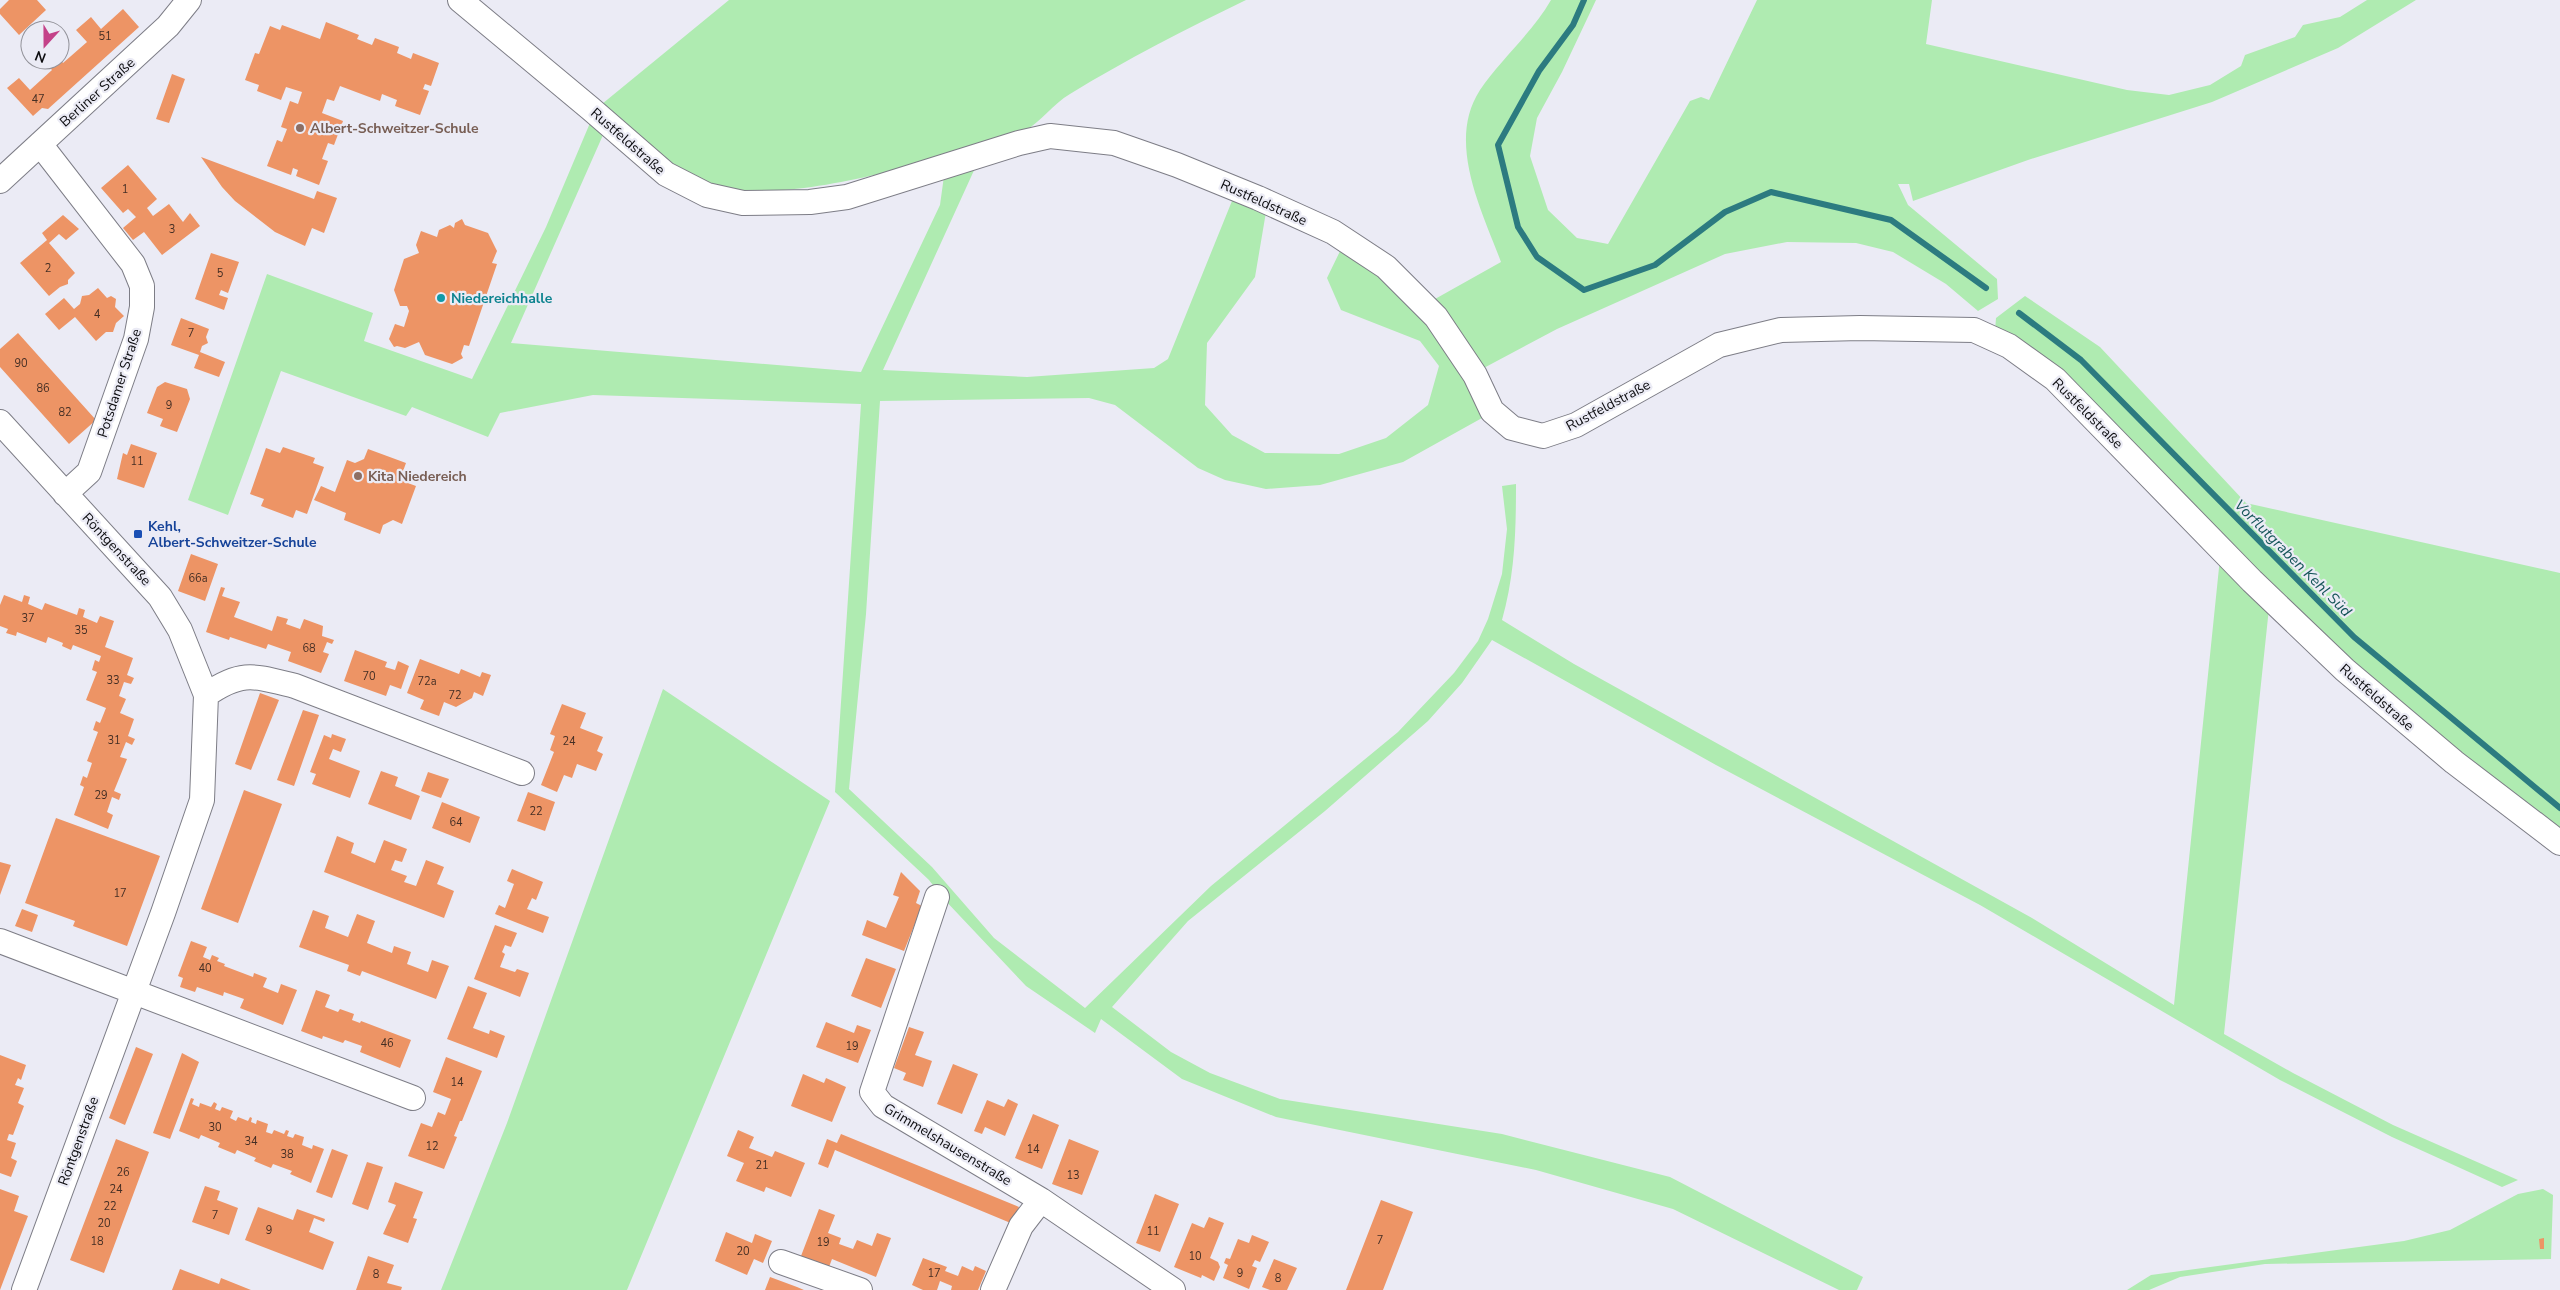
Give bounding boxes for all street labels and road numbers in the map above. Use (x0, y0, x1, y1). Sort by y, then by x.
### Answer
street label: Berliner Straße (56, 53, 139, 131)
street label: Rustfeldstraße (586, 104, 669, 179)
street label: Rustfeldstraße (1217, 175, 1310, 230)
street label: Potsdamer Straße (93, 326, 146, 440)
street label: Rustfeldstraße (2048, 374, 2127, 453)
street label: Rustfeldstraße (1563, 375, 1654, 436)
street label: Röntgenstraße (78, 509, 155, 590)
street label: Rustfeldstraße (2335, 660, 2418, 735)
street label: Röntgenstraße (54, 1094, 103, 1188)
street label: Grimmelshausenstraße (880, 1099, 1015, 1190)

